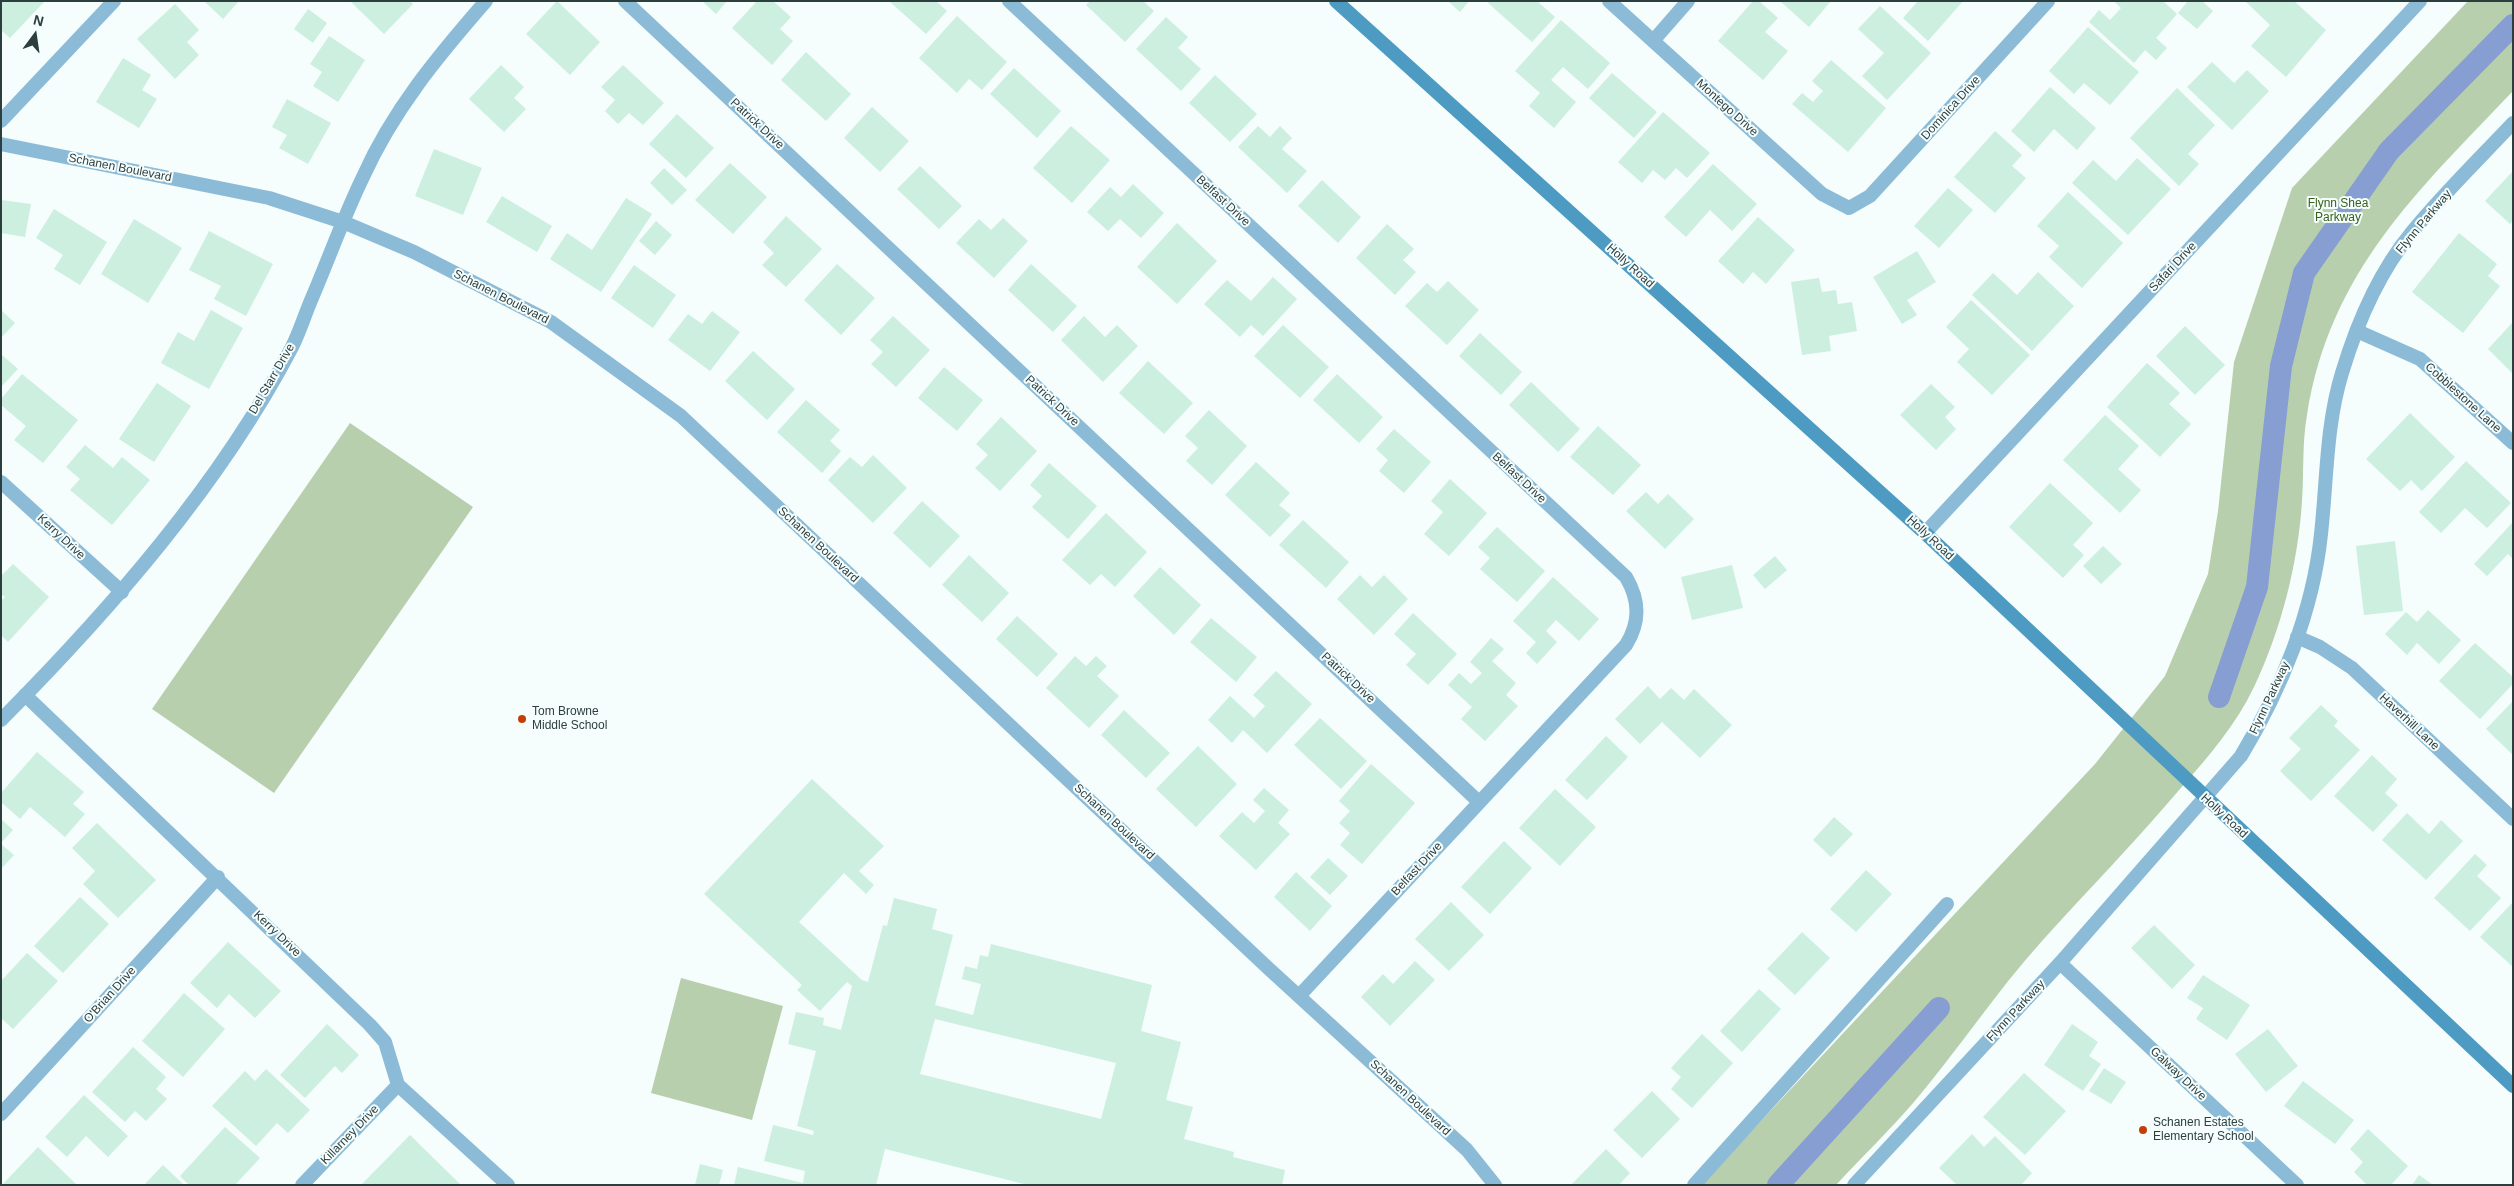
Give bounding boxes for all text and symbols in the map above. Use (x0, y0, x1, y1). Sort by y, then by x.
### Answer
north arrow (10, 10, 60, 60)
text: N (32, 11, 45, 29)
street label: Dominica Drive (1918, 73, 1984, 143)
street label: Montego Drive (1693, 77, 1761, 139)
street label: Patrick Drive (727, 96, 787, 152)
street label: Schanen Boulevard (67, 151, 173, 185)
street label: Belfast Drive (1193, 173, 1253, 229)
street label: Flynn Parkway (2393, 187, 2455, 257)
park label: Flynn Shea Parkway (2308, 197, 2368, 225)
street label: Safari Drive (2146, 239, 2200, 295)
street label: Holly Road (1603, 241, 1657, 291)
street label: Schanen Boulevard (451, 267, 551, 327)
street label: Del Starr Drive (246, 341, 298, 417)
street label: Cobblestone Lane (2422, 360, 2504, 436)
street label: Patrick Drive (1022, 373, 1082, 429)
street label: Belfast Drive (1489, 450, 1549, 506)
street label: Schanen Boulevard (775, 504, 861, 586)
street label: Kerry Drive (34, 511, 88, 563)
street label: Holly Road (1904, 513, 1956, 563)
street label: Patrick Drive (1318, 650, 1378, 706)
street label: Flynn Parkway (2247, 659, 2293, 737)
street label: Haverhill Lane (2376, 691, 2442, 753)
place label: Tom Browne Middle School (532, 705, 607, 733)
marker: Tom Browne Middle School (516, 713, 528, 725)
street label: Schanen Boulevard (1071, 781, 1157, 863)
street label: Holly Road (2198, 791, 2250, 841)
street label: Belfast Drive (1389, 839, 1445, 899)
street label: Kerry Drive (250, 908, 304, 960)
street label: O'Brian Drive (81, 964, 139, 1026)
street label: Flynn Parkway (1984, 977, 2048, 1045)
street label: Galway Drive (2147, 1044, 2209, 1104)
street label: Schanen Boulevard (1367, 1057, 1453, 1139)
street label: Killarney Drive (318, 1102, 382, 1168)
place label: Schanen Estates Elementary School (2153, 1116, 2254, 1144)
marker: Schanen Estates Elementary School (2137, 1124, 2149, 1136)

